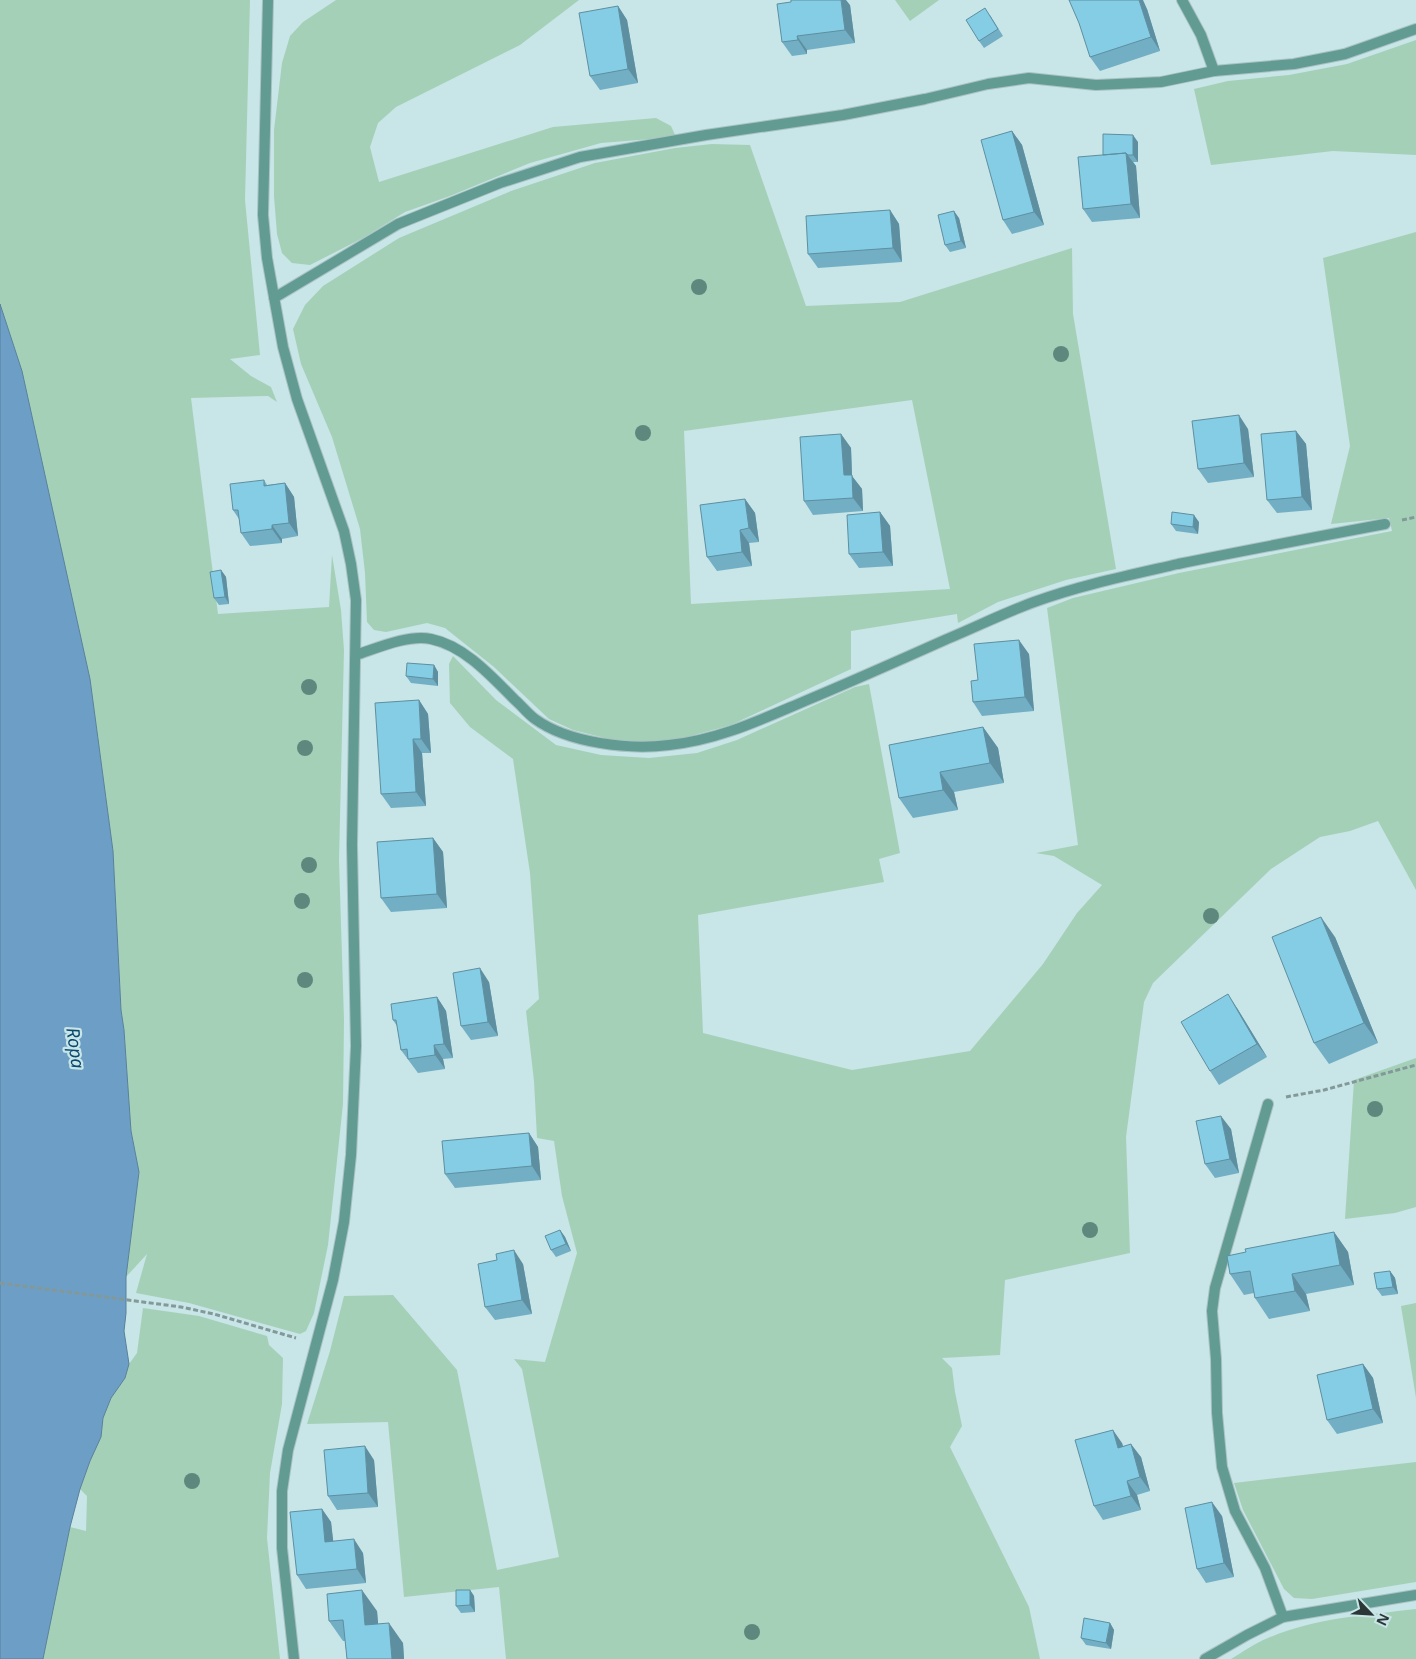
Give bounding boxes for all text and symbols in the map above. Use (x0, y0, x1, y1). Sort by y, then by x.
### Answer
water label: Ropa (61, 1026, 91, 1070)
north arrow (1346, 1589, 1396, 1639)
text: N (1372, 1611, 1394, 1629)

